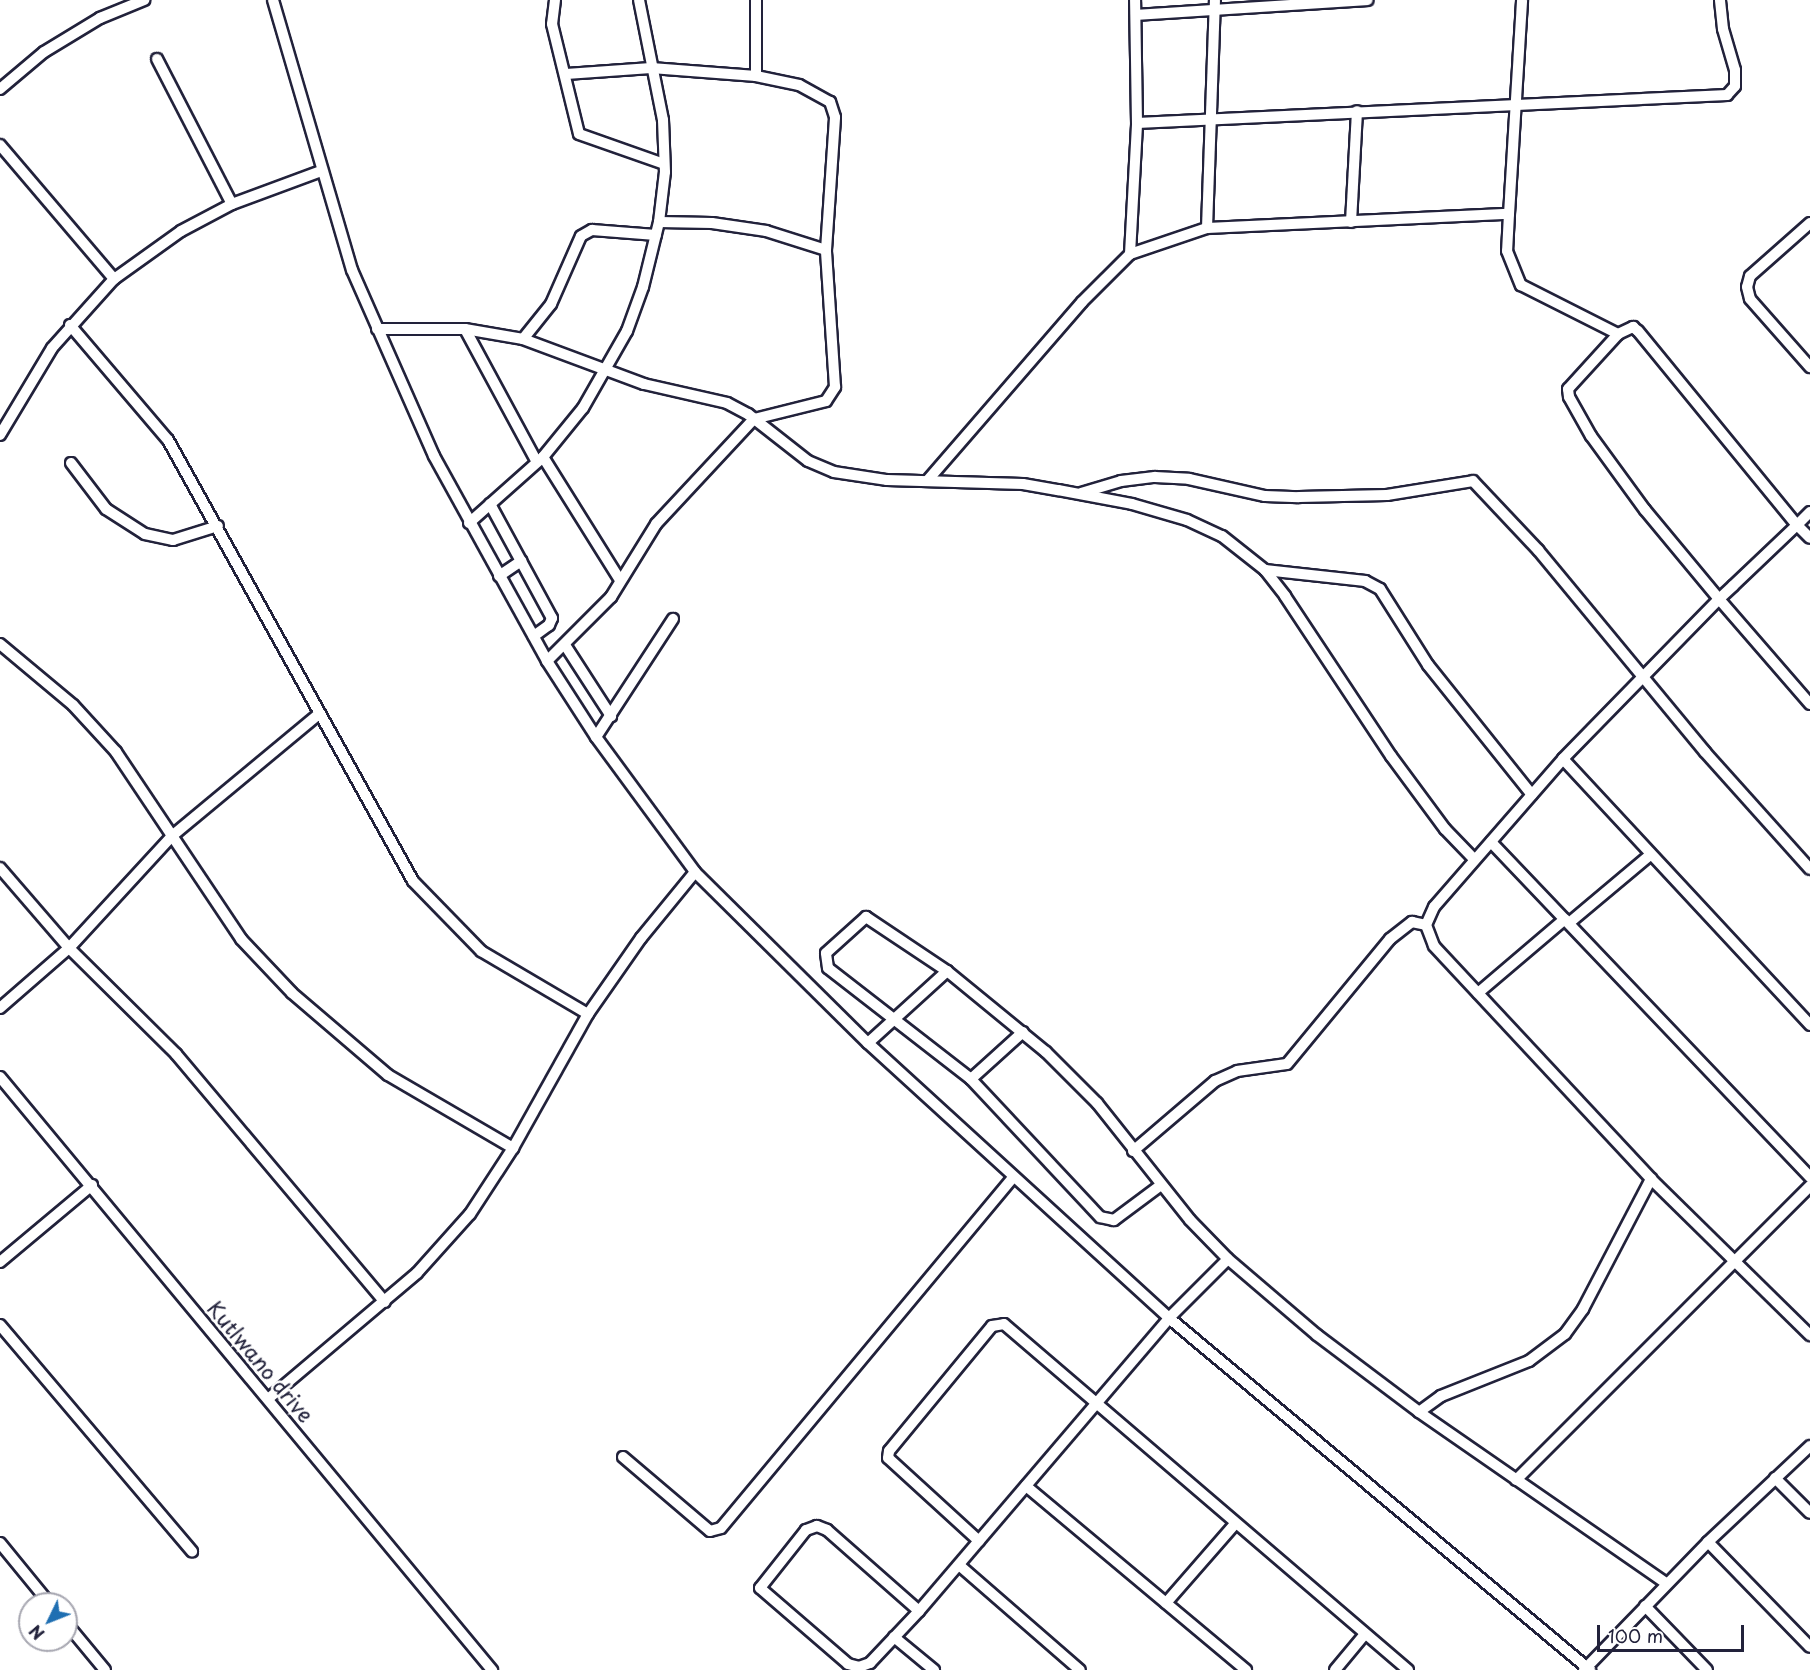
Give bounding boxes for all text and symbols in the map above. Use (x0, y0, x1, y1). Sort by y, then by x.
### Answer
street label: Kutlwano drive (203, 1295, 319, 1427)
north arrow (18, 1592, 78, 1652)
scale bar (1600, 1613, 1747, 1651)
text: N (23, 1620, 49, 1646)
text: 100 m (1608, 1622, 1663, 1649)

